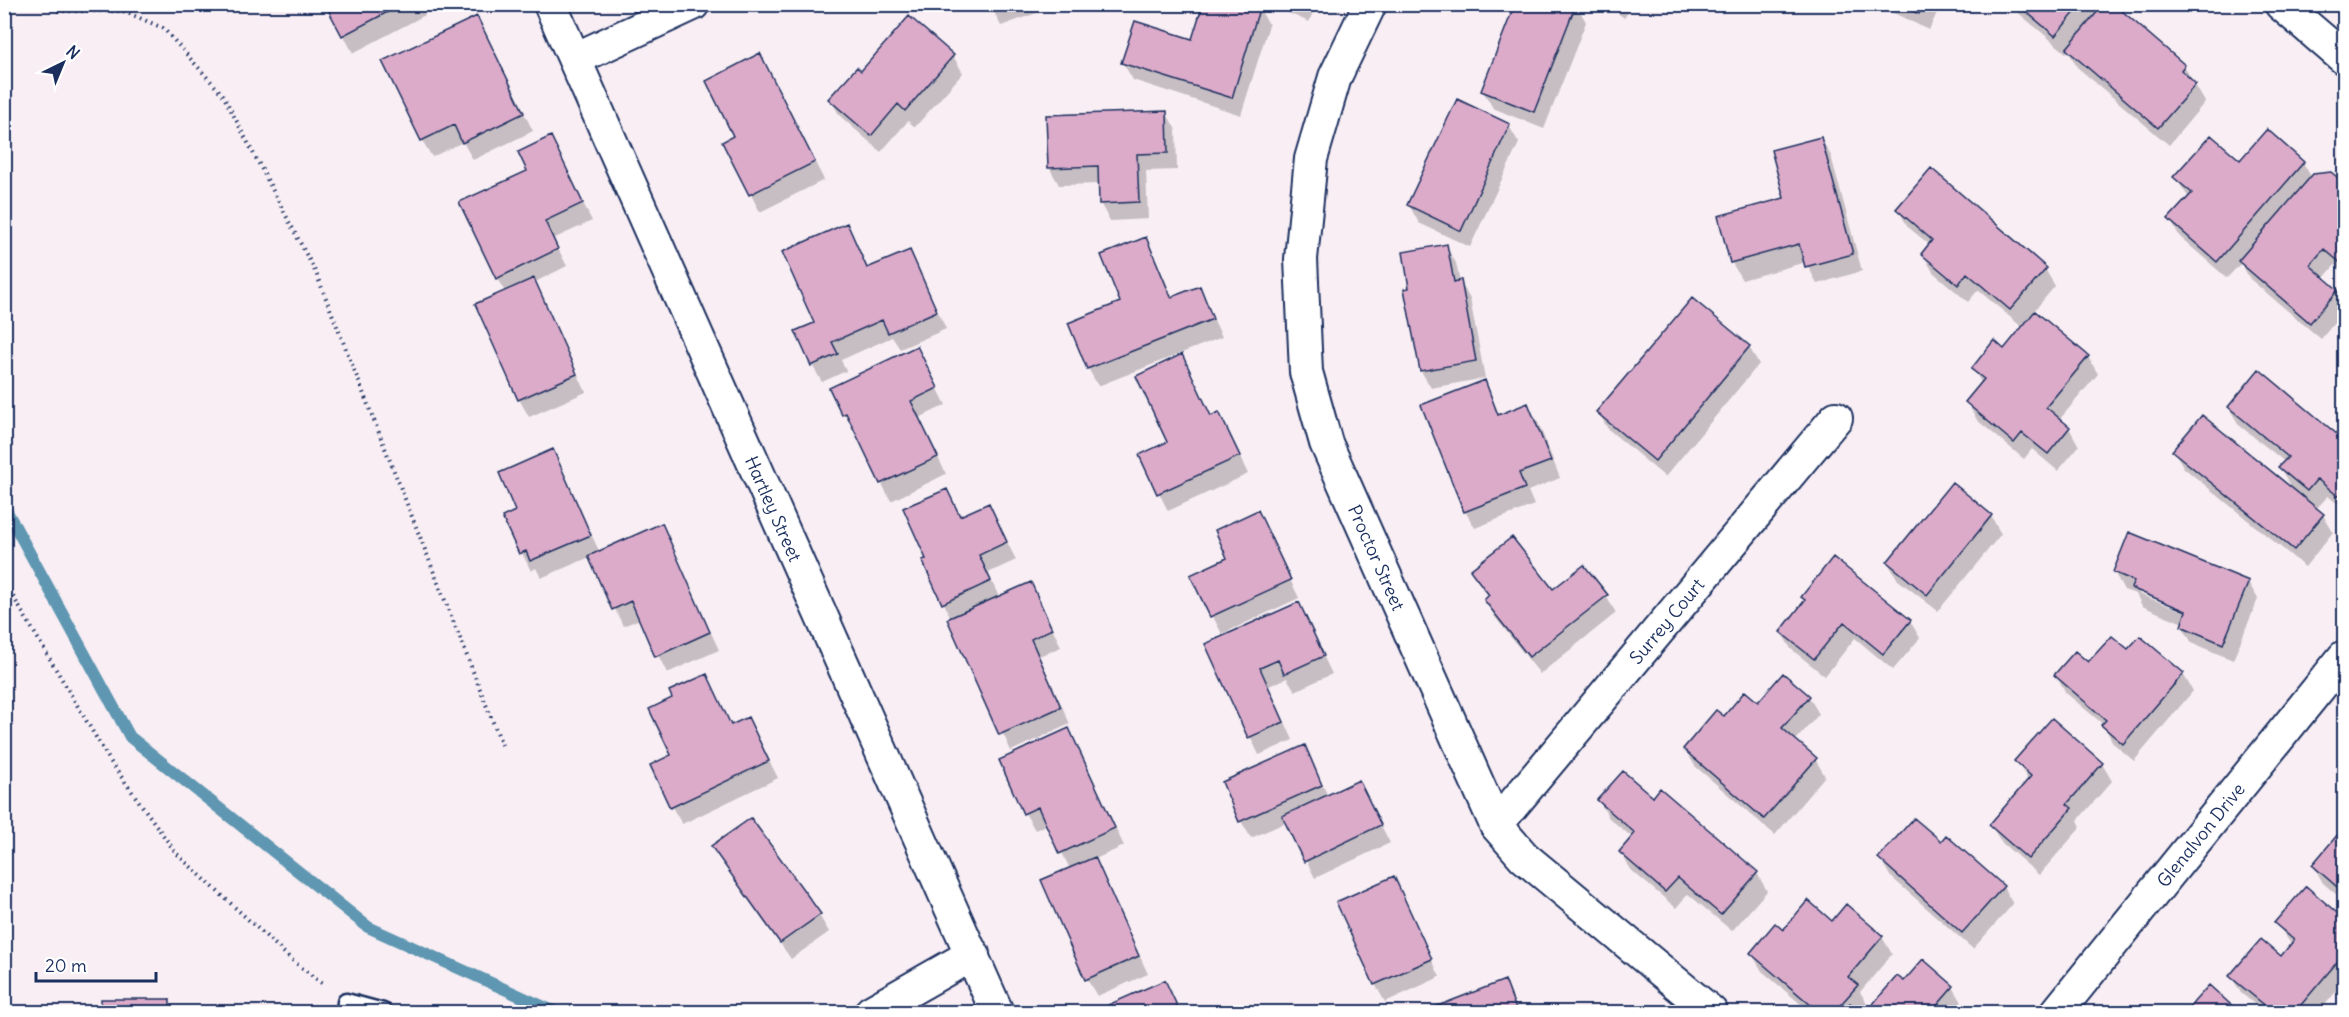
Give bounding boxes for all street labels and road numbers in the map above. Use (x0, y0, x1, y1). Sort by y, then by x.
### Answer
street label: Hartley Street (740, 452, 807, 565)
street label: Proctor Street (1343, 501, 1410, 614)
street label: Surrey Court (1624, 573, 1709, 668)
street label: Glenalvon Drive (2151, 778, 2249, 892)

